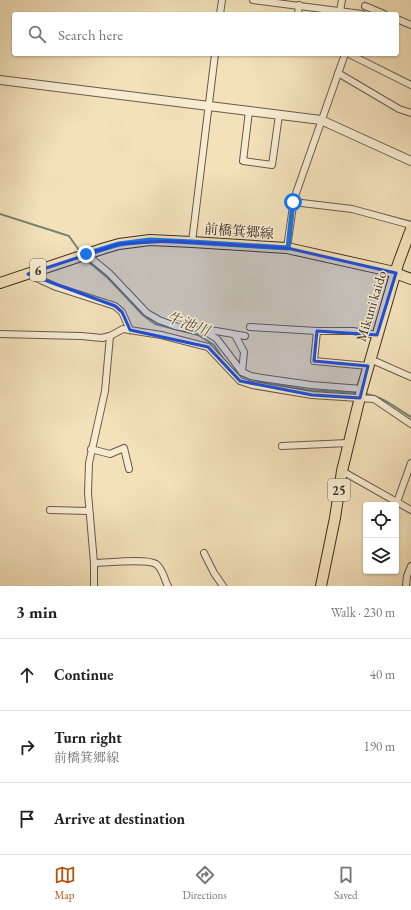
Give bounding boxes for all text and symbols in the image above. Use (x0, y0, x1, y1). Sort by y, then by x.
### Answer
search box (12, 12, 399, 56)
icon: search (26, 23, 48, 45)
text: Search here (58, 25, 123, 44)
route start (284, 193, 302, 211)
street label: 前橋箕郷線 (203, 220, 275, 242)
route end (77, 245, 95, 263)
road number: 6 (30, 259, 46, 281)
street label: Mikuni kaido (352, 268, 390, 344)
water label: 牛池川 (164, 307, 214, 341)
road number: 25 (328, 479, 350, 501)
map controls (363, 502, 399, 574)
button: locate (363, 502, 399, 538)
button: layers (363, 538, 399, 574)
text: 3 min (16, 601, 57, 623)
text: Walk · 230 m (331, 604, 395, 621)
icon: ahead (16, 664, 38, 686)
text: Continue (54, 665, 114, 684)
text: 40 m (370, 666, 395, 683)
text: Turn right (54, 728, 122, 747)
icon: right (16, 736, 38, 758)
text: 190 m (364, 738, 395, 755)
text: 前橋箕郷線 (54, 749, 119, 766)
icon: arrive (16, 808, 38, 830)
text: Arrive at destination (54, 809, 185, 828)
tab: Map (54, 864, 76, 902)
tab: Directions (183, 864, 227, 902)
tab: Saved (334, 864, 357, 902)

